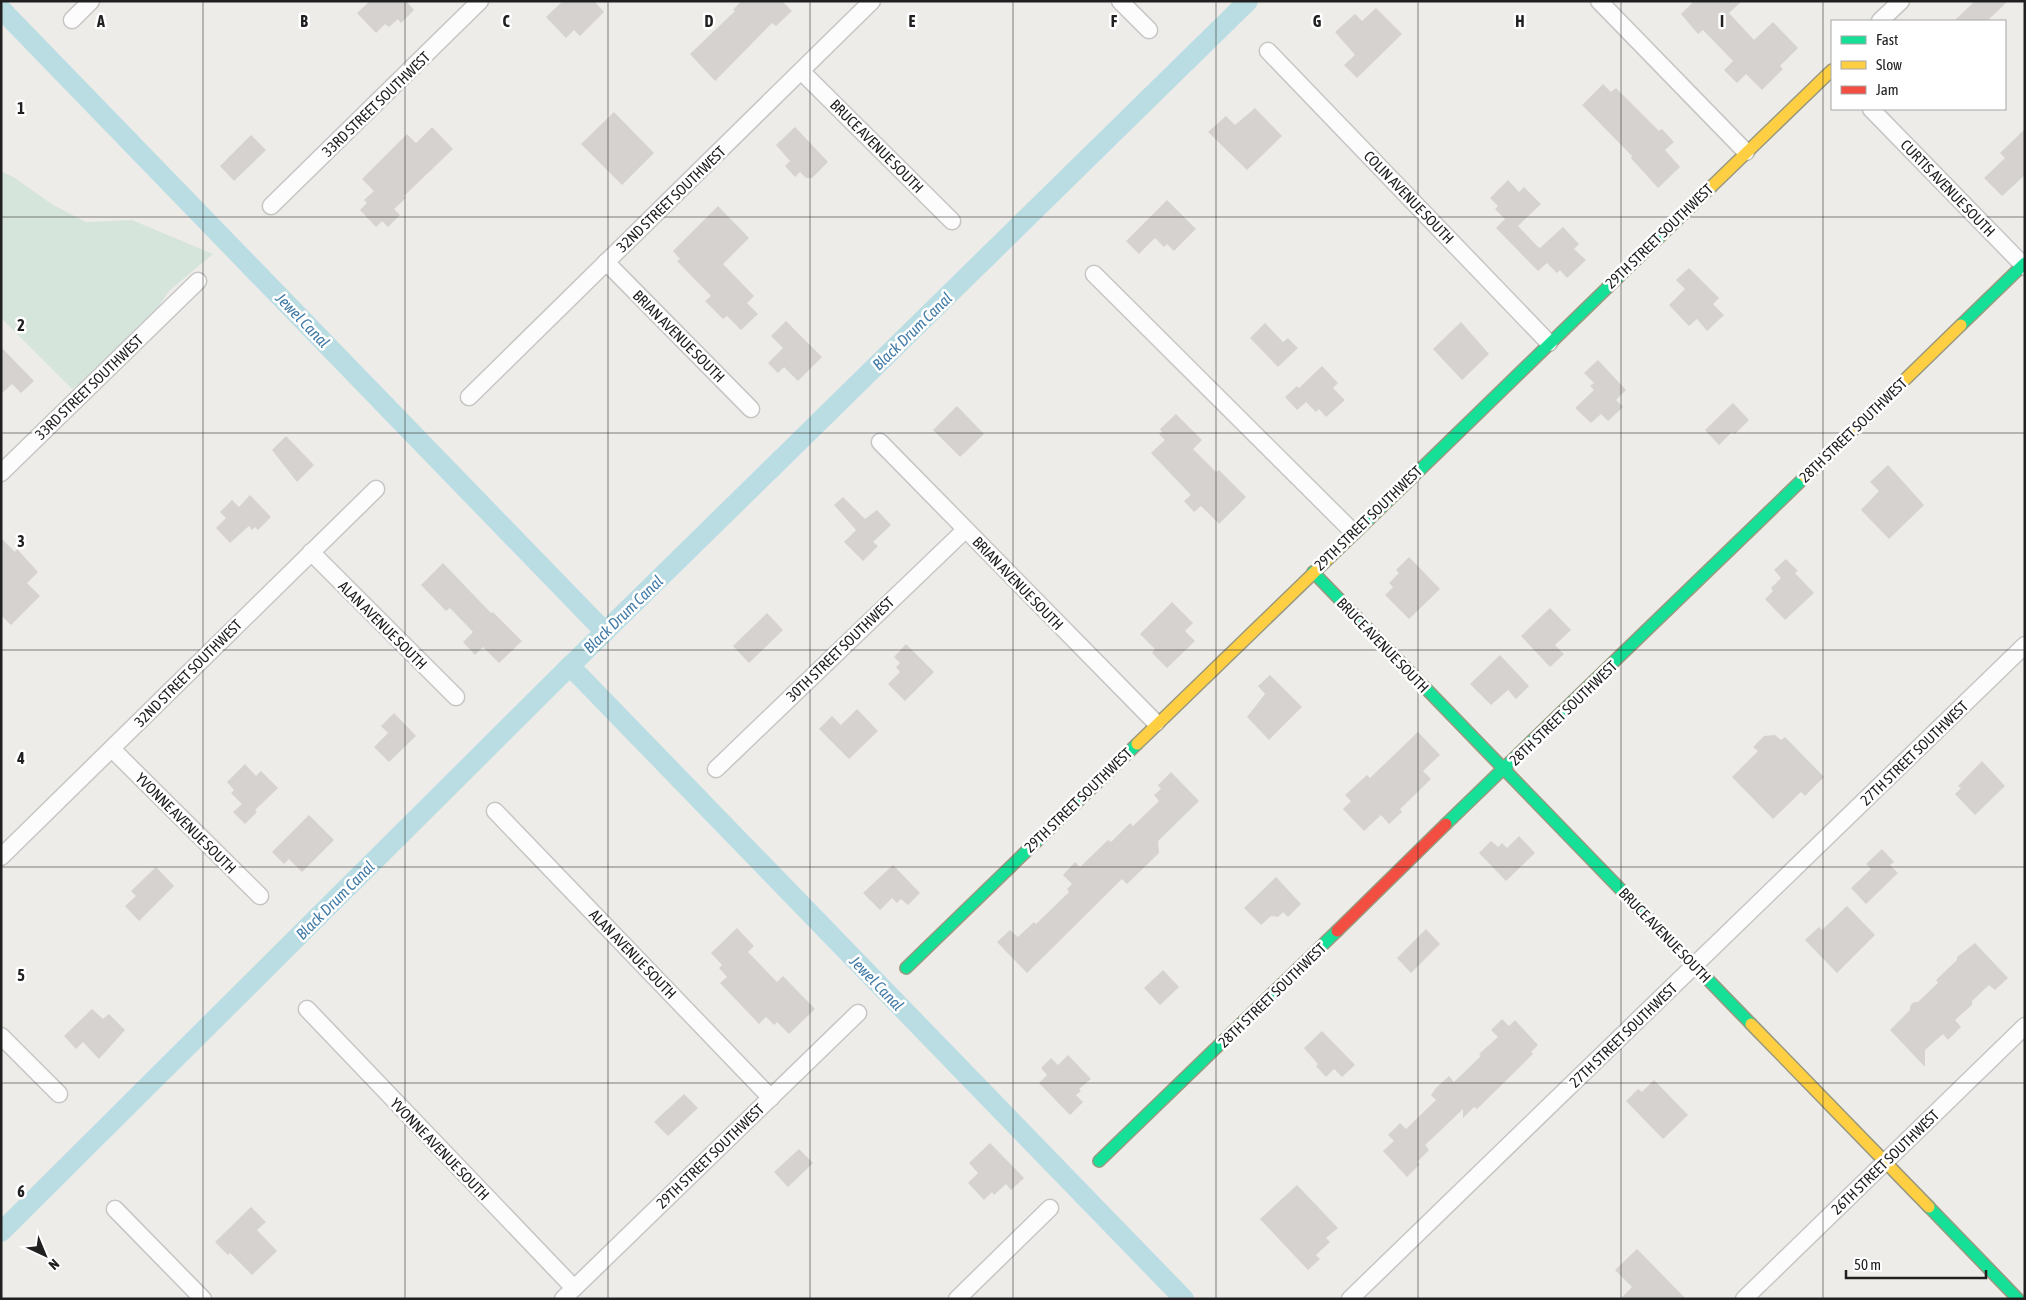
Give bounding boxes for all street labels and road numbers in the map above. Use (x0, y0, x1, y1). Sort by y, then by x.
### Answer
street label: 33RD STREET SOUTHWEST (319, 48, 434, 160)
street label: BRUCE AVENUE SOUTH (827, 96, 927, 196)
street label: CURTIS AVENUE SOUTH (1897, 136, 1999, 240)
street label: 32ND STREET SOUTHWEST (613, 142, 729, 255)
street label: COLIN AVENUE SOUTH (1361, 147, 1457, 247)
street label: 29TH STREET SOUTHWEST (1602, 180, 1716, 292)
street label: BRIAN AVENUE SOUTH (630, 287, 728, 385)
street label: 33RD STREET SOUTHWEST (32, 331, 147, 443)
street label: 28TH STREET SOUTHWEST (1796, 374, 1910, 486)
street label: 29TH STREET SOUTHWEST (1311, 462, 1425, 574)
street label: BRIAN AVENUE SOUTH (969, 533, 1067, 633)
street label: ALAN AVENUE SOUTH (335, 577, 431, 673)
street label: 30TH STREET SOUTHWEST (783, 593, 897, 705)
street label: BRUCE AVENUE SOUTH (1334, 594, 1432, 696)
street label: 32ND STREET SOUTHWEST (131, 616, 245, 730)
street label: 28TH STREET SOUTHWEST (1506, 657, 1620, 769)
street label: 27TH STREET SOUTHWEST (1857, 697, 1971, 809)
street label: 29TH STREET SOUTHWEST (1021, 744, 1135, 856)
street label: YVONNE AVENUE SOUTH (132, 769, 240, 877)
street label: BRUCE AVENUE SOUTH (1616, 884, 1714, 986)
street label: ALAN AVENUE SOUTH (586, 906, 680, 1002)
street label: 28TH STREET SOUTHWEST (1215, 939, 1329, 1051)
street label: 27TH STREET SOUTHWEST (1566, 979, 1680, 1091)
street label: YVONNE AVENUE SOUTH (387, 1095, 493, 1203)
street label: 29TH STREET SOUTHWEST (653, 1100, 767, 1212)
street label: 26TH STREET SOUTHWEST (1828, 1106, 1942, 1218)

